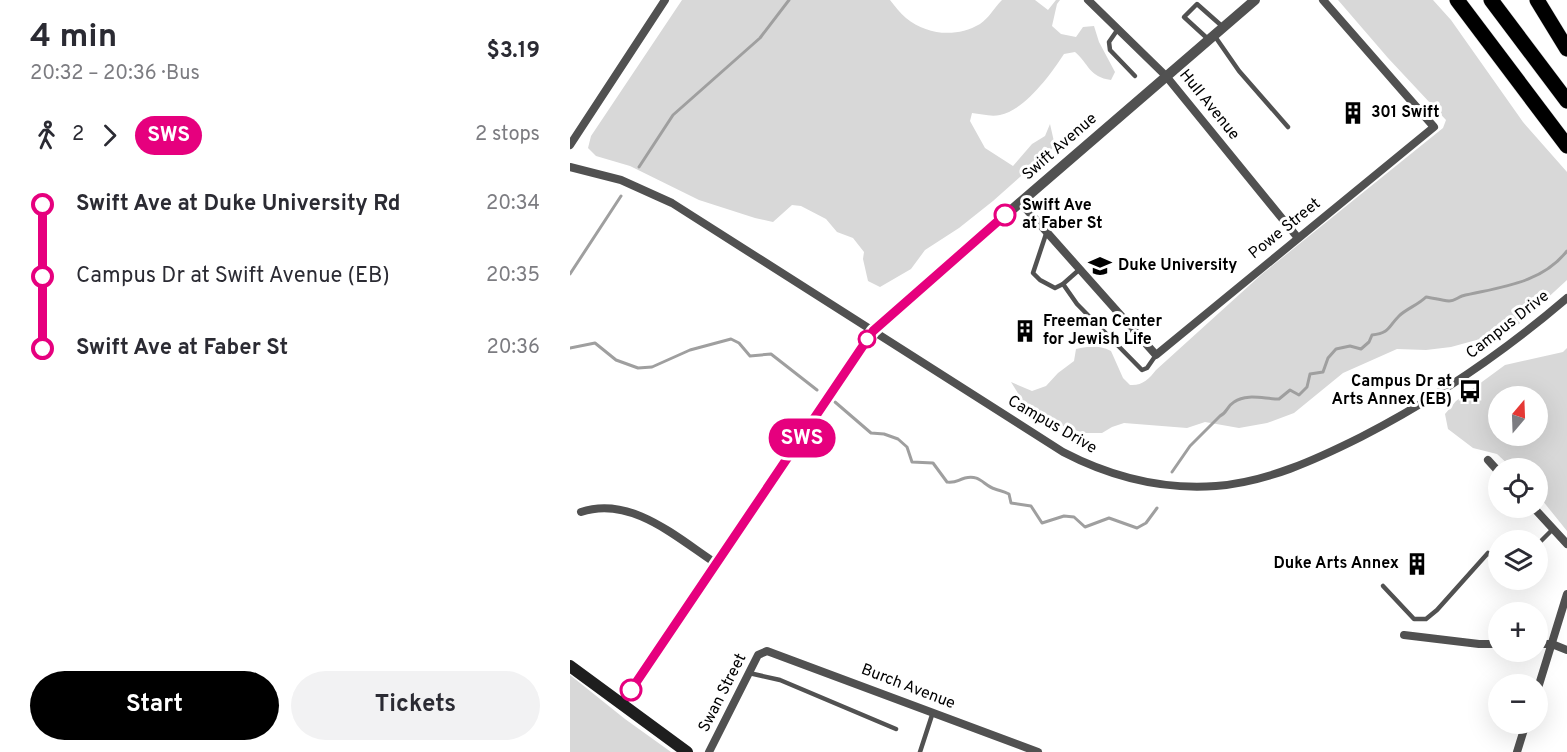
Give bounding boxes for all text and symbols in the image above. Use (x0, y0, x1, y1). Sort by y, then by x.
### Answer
text: 4 min (30, 17, 117, 59)
text: $3.19 (486, 38, 540, 65)
text: 20:32 – 20:36 · Bus (30, 61, 200, 87)
street label: Hull Avenue (1174, 66, 1244, 144)
building icon: 301 Swift (1340, 100, 1366, 126)
place label: 301 Swift (1371, 103, 1439, 123)
street label: Swift Avenue (1018, 109, 1102, 185)
icon: walk (30, 119, 63, 152)
icon: forward (93, 119, 126, 152)
text: 2 (72, 122, 84, 148)
text: SWS (147, 122, 190, 149)
text: 2 stops (475, 122, 540, 148)
text: Swift Ave at Duke University Rd (76, 191, 400, 218)
text: 20:34 (486, 191, 540, 217)
street label: Powe Street (1245, 194, 1325, 264)
place label: Swift Ave at Faber St (1022, 196, 1103, 234)
marker: Swift Ave at Faber St (994, 204, 1016, 226)
school or university icon: Duke University (1087, 253, 1113, 279)
place label: Duke University (1118, 256, 1237, 276)
text: Campus Dr at Swift Avenue (EB) (76, 263, 390, 290)
text: 20:35 (486, 263, 540, 289)
street label: Campus Drive (1462, 286, 1554, 364)
place label: Freeman Center for Jewish Life (1043, 312, 1162, 350)
building icon: Freeman Center for Jewish Life (1012, 318, 1038, 344)
unlabelled marker (858, 330, 876, 348)
text: Swift Ave at Faber St (76, 335, 288, 362)
text: 20:36 (486, 335, 540, 361)
place label: Campus Dr at Arts Annex (EB) (1332, 372, 1452, 410)
bus stop icon: Campus Dr at Arts Annex (EB) (1457, 378, 1483, 404)
north arrow (1488, 386, 1548, 446)
map controls (1488, 386, 1548, 734)
street label: Campus Drive (1004, 391, 1100, 459)
line badge: SWS (768, 418, 836, 458)
text: SWS (781, 425, 823, 452)
button: locate (1488, 458, 1548, 518)
button: layers (1488, 530, 1548, 590)
building icon: Duke Arts Annex (1404, 551, 1430, 577)
place label: Duke Arts Annex (1273, 554, 1399, 574)
button: + (1488, 602, 1548, 662)
street label: Swan Street (695, 650, 751, 736)
street label: Burch Avenue (858, 660, 958, 714)
button: Start (30, 671, 279, 740)
button: Tickets (291, 671, 540, 740)
button: − (1488, 674, 1548, 734)
unlabelled marker (620, 679, 642, 701)

